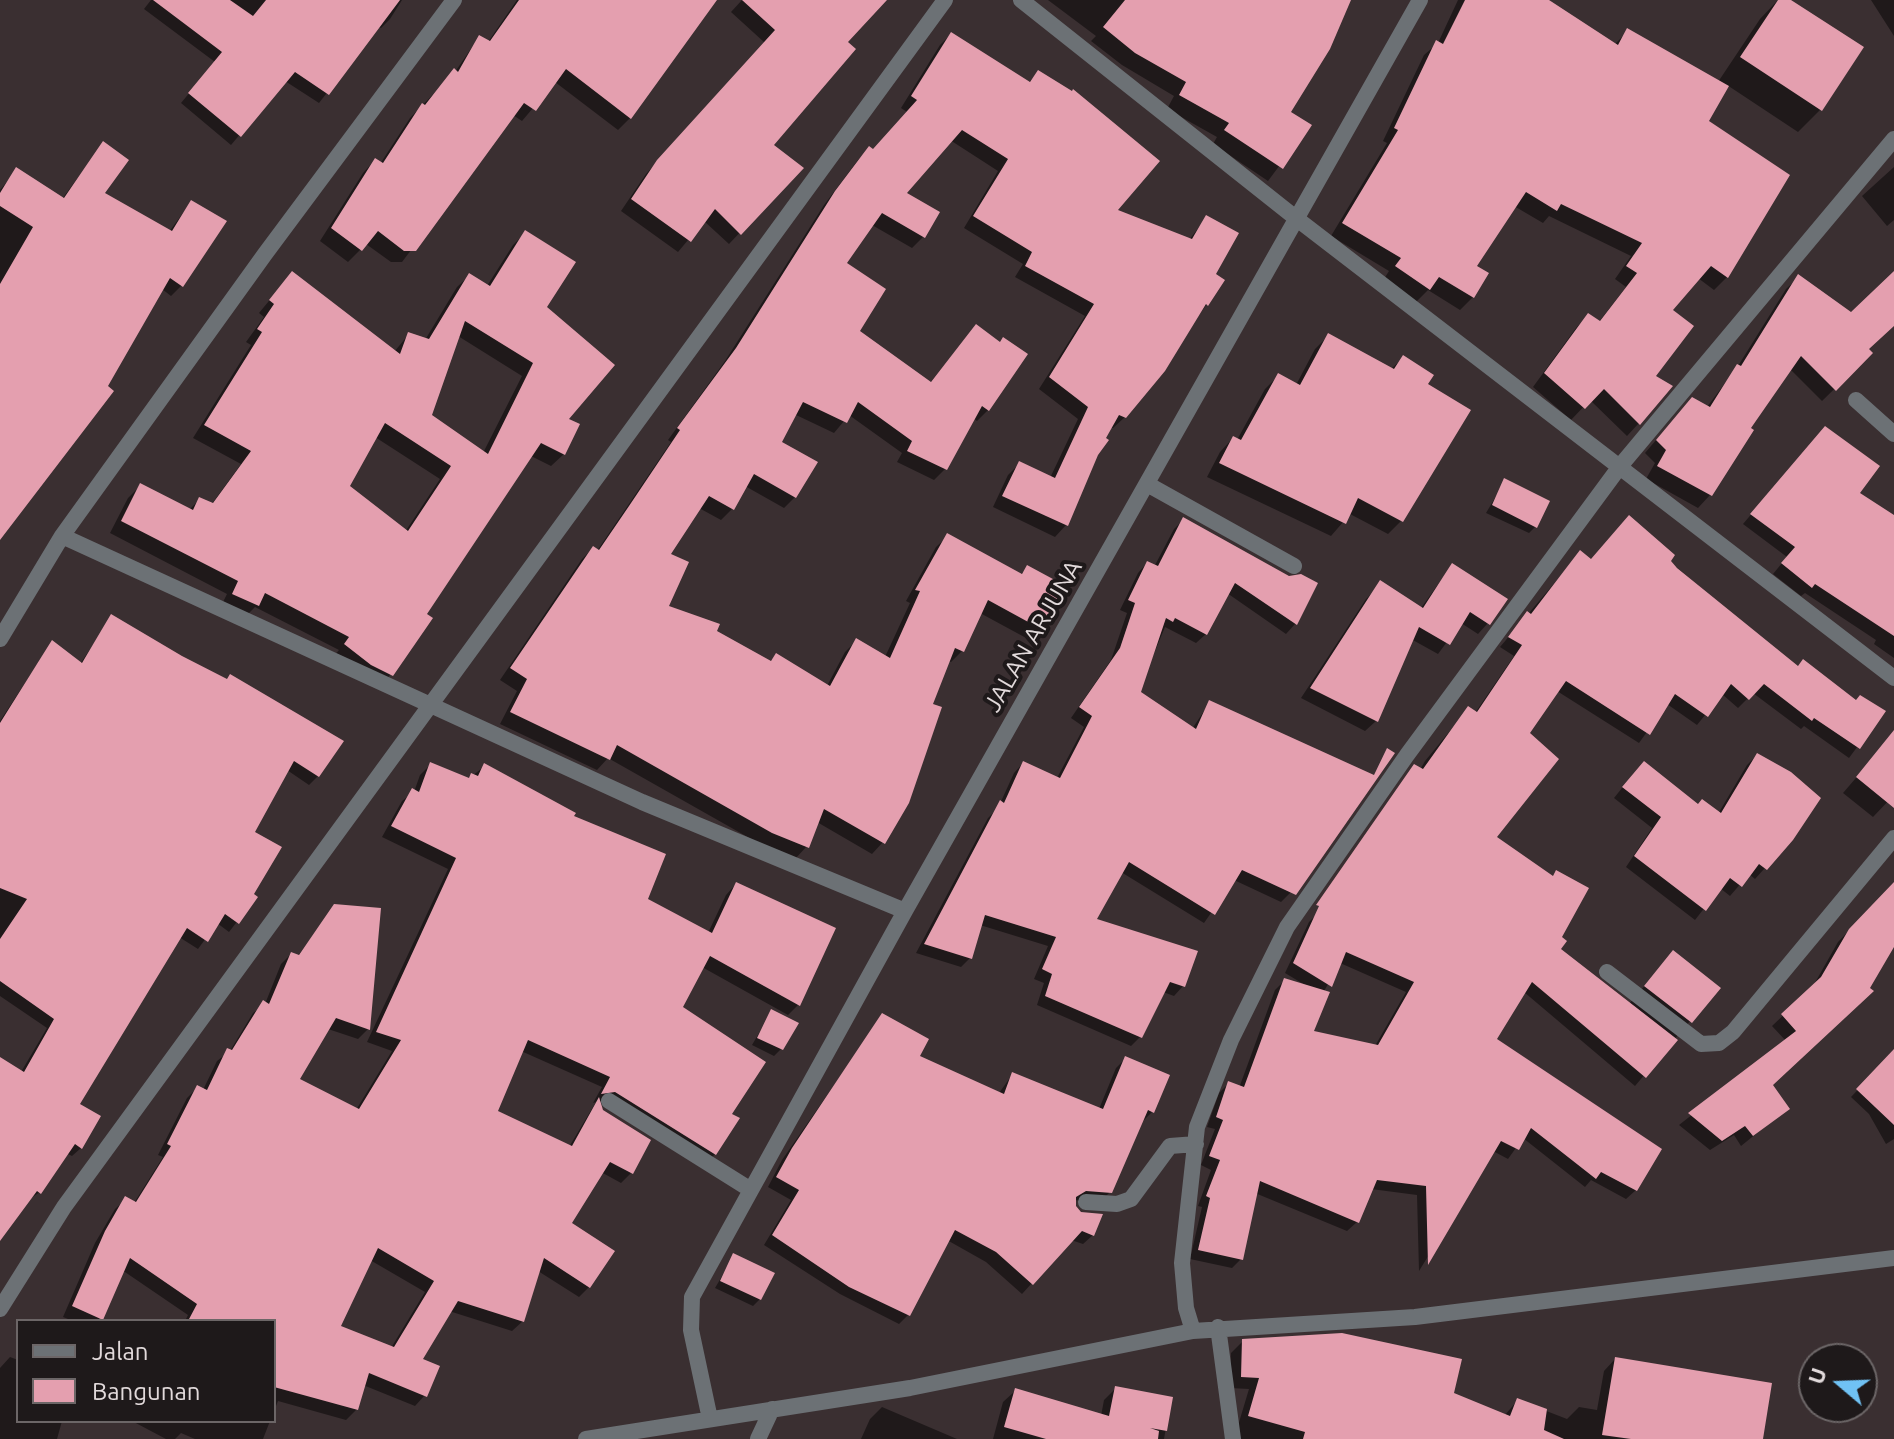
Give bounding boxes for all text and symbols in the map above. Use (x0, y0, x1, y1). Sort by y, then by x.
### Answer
street label: JALAN ARJUNA (978, 555, 1088, 717)
legend (16, 1319, 276, 1423)
text: Jalan (92, 1338, 149, 1365)
north arrow (1798, 1343, 1878, 1423)
text: U (1802, 1364, 1831, 1387)
text: Bangunan (92, 1378, 201, 1405)

